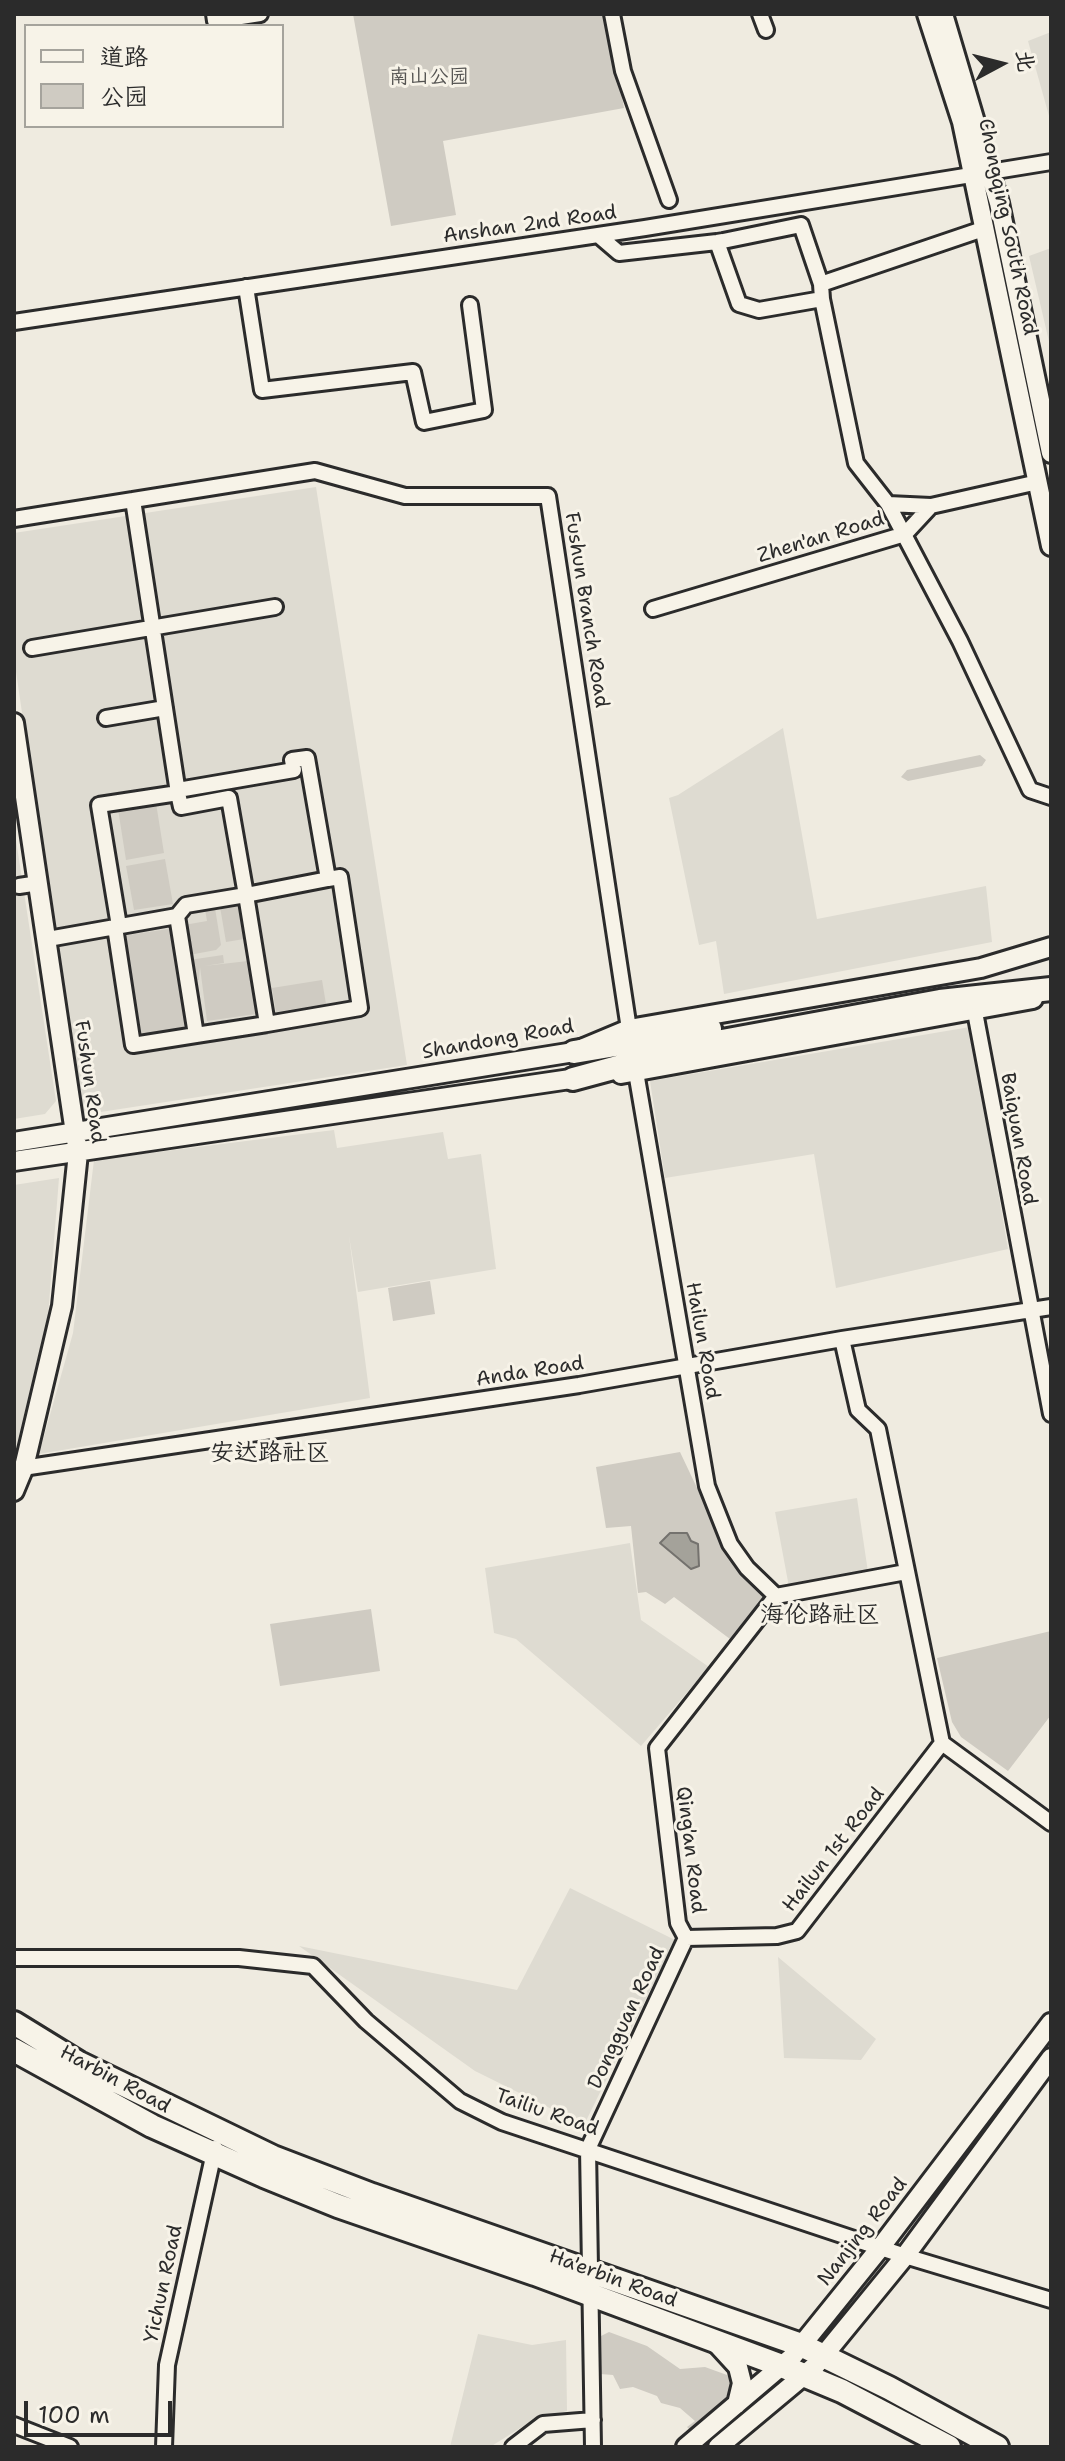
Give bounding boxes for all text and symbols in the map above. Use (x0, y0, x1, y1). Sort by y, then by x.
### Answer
legend (24, 24, 284, 128)
north arrow (961, 24, 1041, 104)
text: 道路 (100, 41, 148, 73)
text: 北 (1010, 48, 1041, 74)
park label: 南山公园 (389, 66, 469, 90)
text: 公园 (100, 81, 148, 113)
street label: Chongqing South Road (972, 116, 1042, 338)
street label: Anshan 2nd Road (442, 201, 618, 249)
street label: Zhen'an Road (755, 507, 887, 569)
street label: Fushun Branch Road (559, 510, 613, 710)
street label: Shandong Road (420, 1015, 576, 1065)
street label: Fushun Road (68, 1019, 110, 1145)
street label: Baiquan Road (995, 1071, 1041, 1207)
street label: Hailun Road (680, 1280, 724, 1402)
street label: Anda Road (474, 1352, 586, 1392)
district label: 安达路社区 (210, 1440, 330, 1468)
district label: 海伦路社区 (760, 1602, 880, 1630)
street label: Hailun 1st Road (778, 1783, 890, 1917)
street label: Qing'an Road (670, 1785, 710, 1915)
street label: Dongguan Road (583, 1943, 671, 2093)
street label: Harbin Road (56, 2041, 174, 2119)
street label: Tailiu Road (492, 2084, 602, 2142)
street label: Nanjing Road (813, 2173, 913, 2291)
street label: Yichun Road (140, 2223, 188, 2345)
street label: Ha'erbin Road (546, 2245, 680, 2313)
scale bar (28, 2385, 176, 2435)
text: 100 m (38, 2399, 110, 2431)

